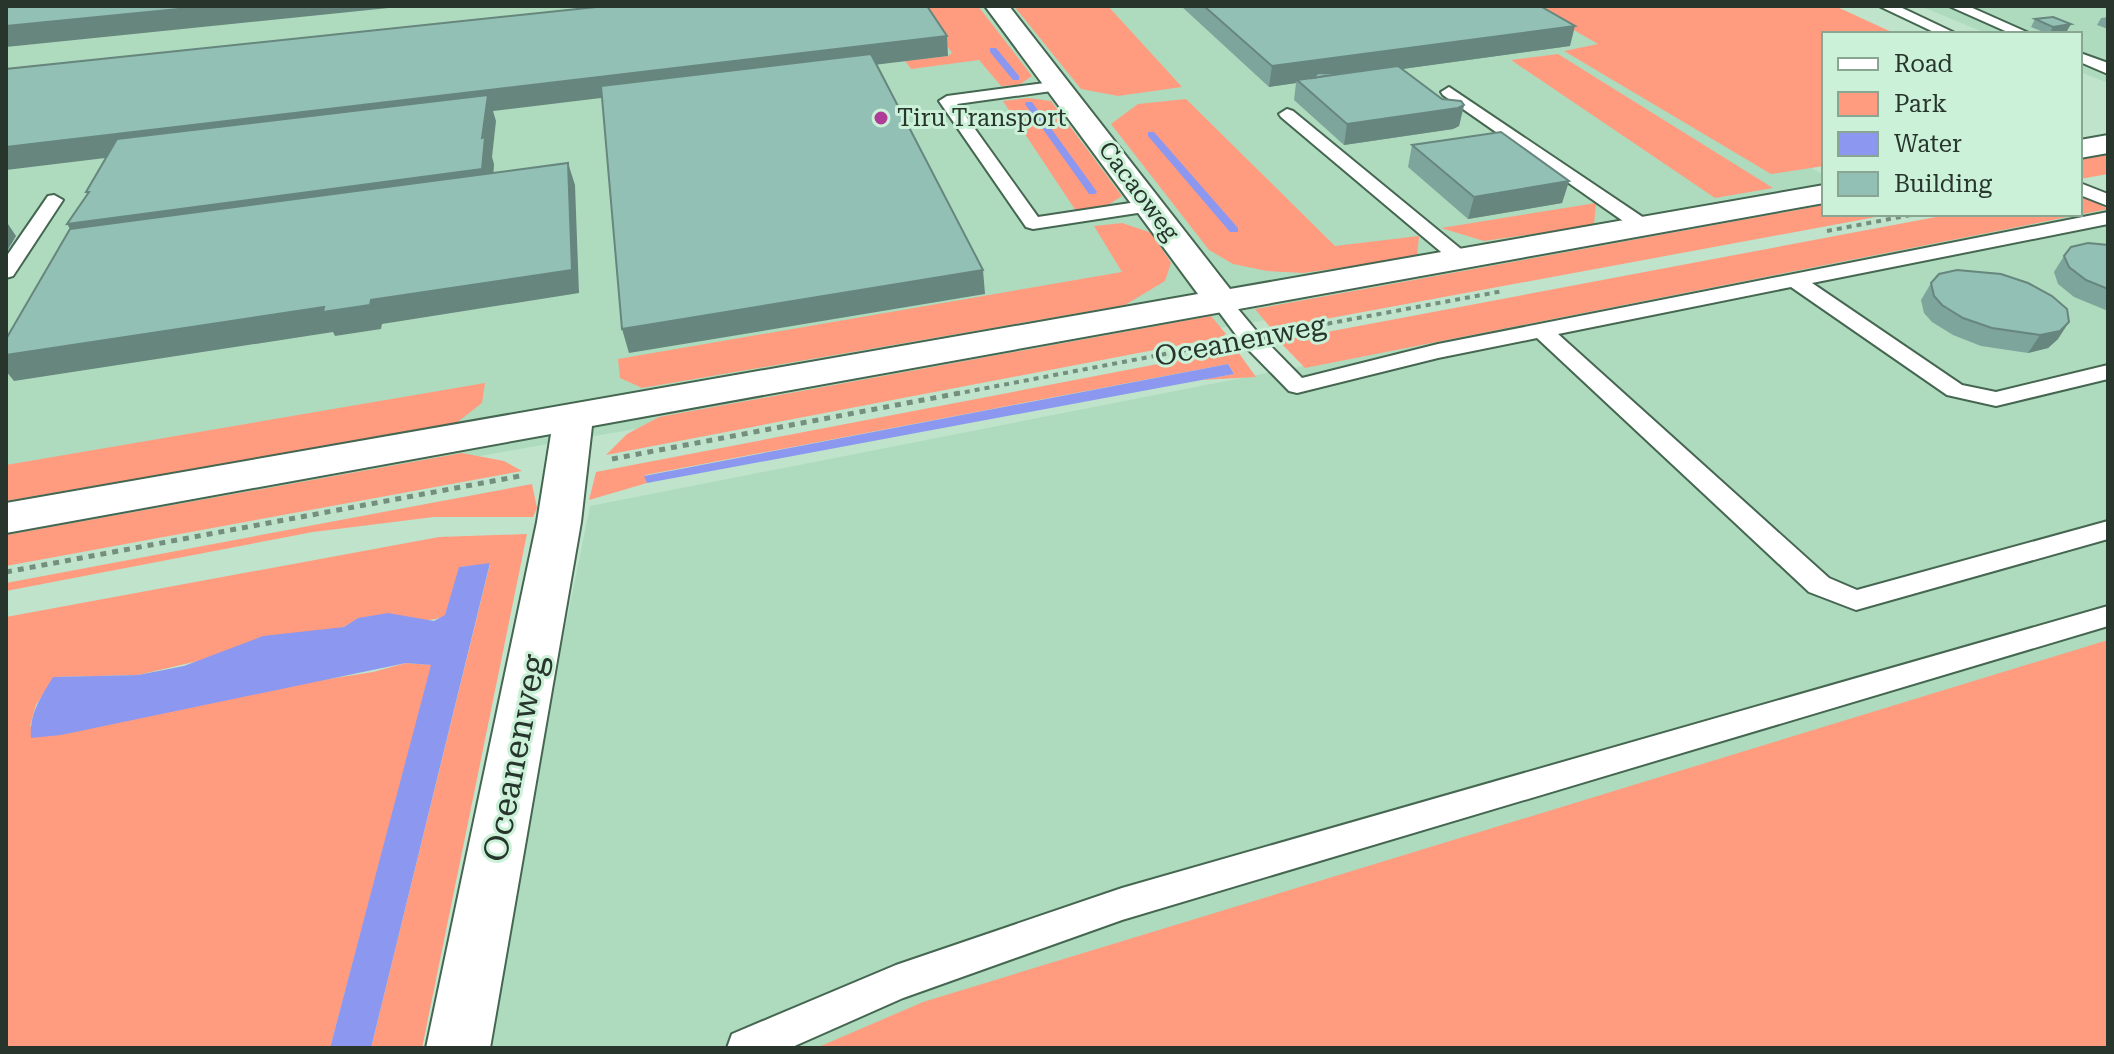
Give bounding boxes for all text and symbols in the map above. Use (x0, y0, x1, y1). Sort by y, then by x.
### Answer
legend (1822, 32, 2082, 216)
text: Road (1894, 50, 1953, 78)
text: Park (1894, 90, 1947, 118)
place label: Tiru Transport (897, 104, 1066, 132)
marker: Tiru Transport (872, 109, 890, 127)
text: Water (1894, 130, 1962, 158)
street label: Cacaoweg (1093, 136, 1185, 246)
text: Building (1894, 170, 1992, 198)
street label: Oceanenweg (1152, 308, 1328, 373)
street label: Oceanenweg (474, 650, 554, 865)

